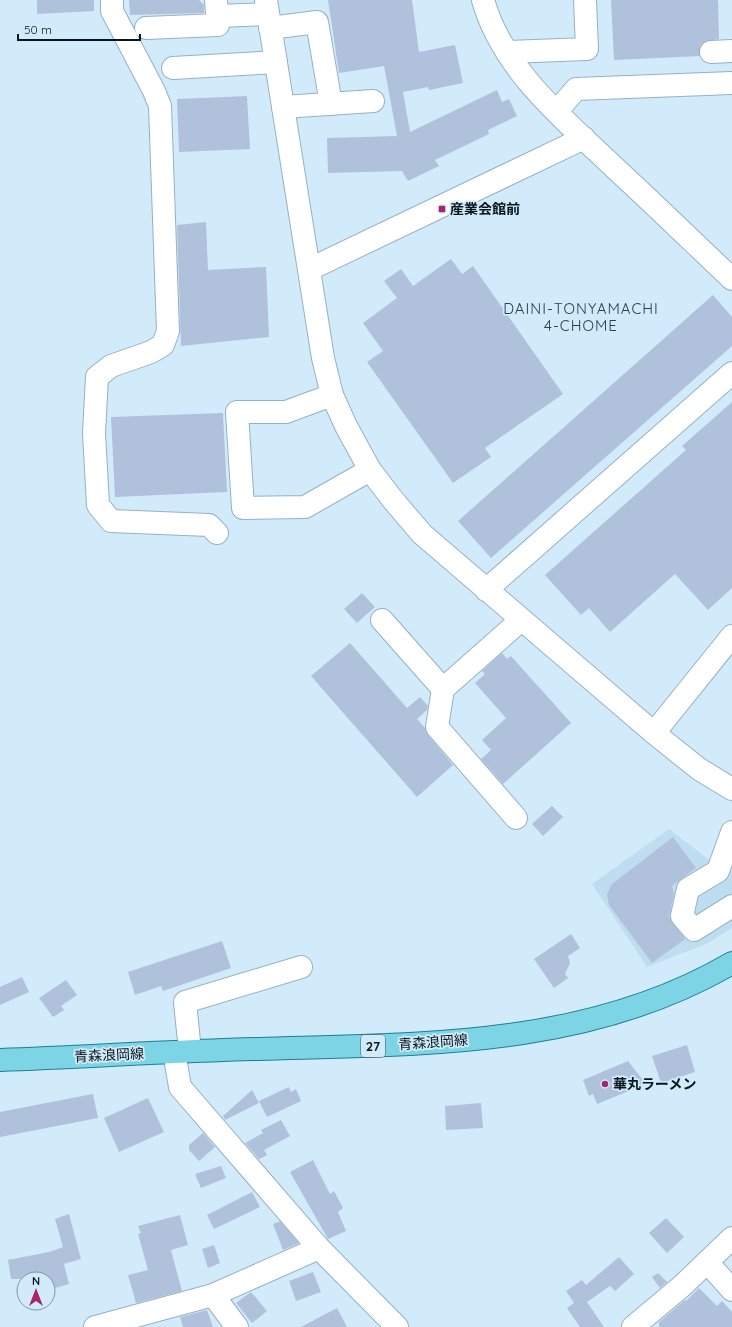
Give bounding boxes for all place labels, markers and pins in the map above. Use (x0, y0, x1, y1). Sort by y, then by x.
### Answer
place label: 産業会館前 (450, 200, 520, 218)
marker: 産業会館前 (437, 204, 447, 214)
place label: 華丸ラーメン (613, 1075, 696, 1093)
marker: 華丸ラーメン (600, 1079, 610, 1089)

